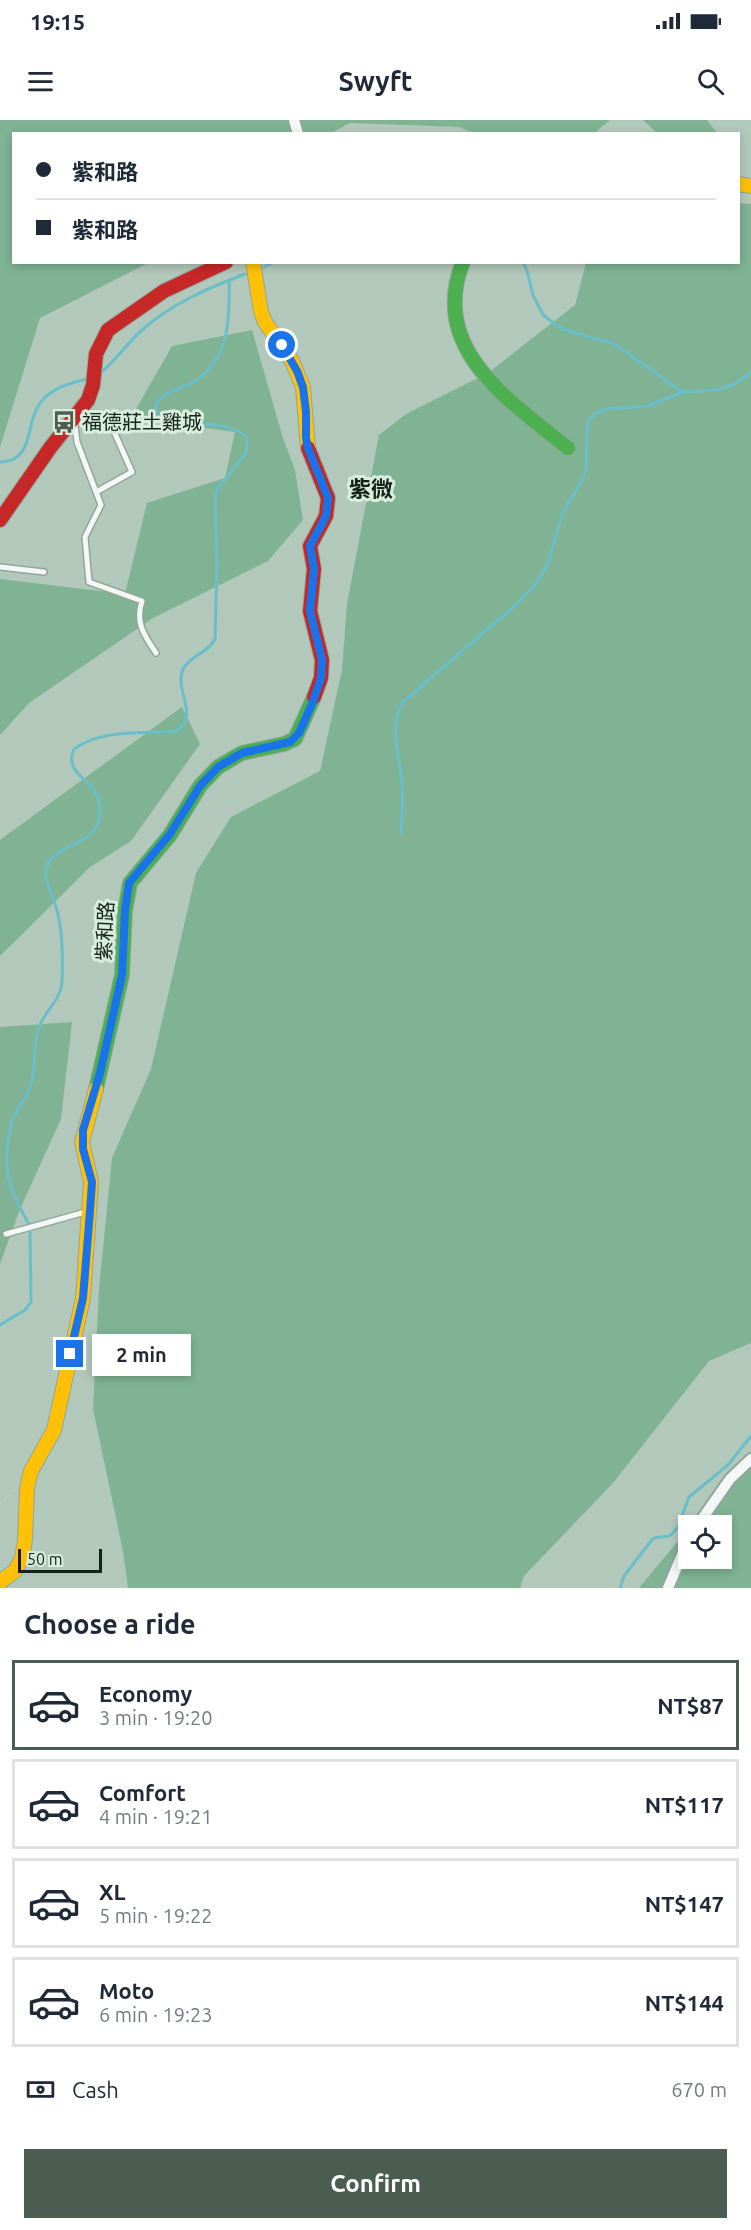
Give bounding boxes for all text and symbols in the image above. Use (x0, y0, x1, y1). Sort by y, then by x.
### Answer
text: 19:15 (30, 9, 85, 34)
icon: menu (24, 65, 57, 98)
icon: search (694, 65, 727, 98)
text: Swyft (339, 66, 412, 96)
text: 紫和路 (72, 159, 138, 184)
text: 紫和路 (72, 217, 138, 242)
route start (268, 331, 295, 358)
bus stop icon: 福德莊土雞城 (51, 409, 77, 435)
place label: 福德莊土雞城 (82, 410, 202, 433)
district label: 紫微 (349, 476, 393, 501)
street label: 紫和路 (91, 900, 118, 962)
callout: 2 min (91, 1333, 190, 1375)
route end (56, 1340, 83, 1367)
text: 2 min (116, 1343, 167, 1366)
map controls (678, 1515, 732, 1569)
button: locate (678, 1515, 732, 1569)
scale bar (18, 1546, 102, 1574)
text: 50 m (27, 1550, 63, 1568)
text: Choose a ride (24, 1609, 196, 1639)
icon: car (27, 1678, 81, 1732)
text: Economy (99, 1681, 192, 1706)
text: NT$87 (657, 1693, 724, 1718)
text: 3 min · 19:20 (99, 1706, 213, 1729)
icon: car (27, 1777, 81, 1831)
text: Comfort (99, 1780, 186, 1805)
text: NT$117 (645, 1792, 724, 1817)
text: 4 min · 19:21 (99, 1805, 213, 1828)
icon: car (27, 1876, 81, 1930)
text: XL (99, 1879, 126, 1904)
text: NT$147 (645, 1891, 724, 1916)
text: 5 min · 19:22 (99, 1904, 213, 1927)
icon: car (27, 1975, 81, 2029)
text: Moto (99, 1978, 154, 2003)
text: NT$144 (645, 1990, 724, 2015)
text: 6 min · 19:23 (99, 2003, 213, 2026)
icon: cash (24, 2073, 57, 2106)
text: Cash (72, 2077, 119, 2102)
text: 670 m (671, 2078, 727, 2101)
button: Confirm (24, 2149, 727, 2218)

